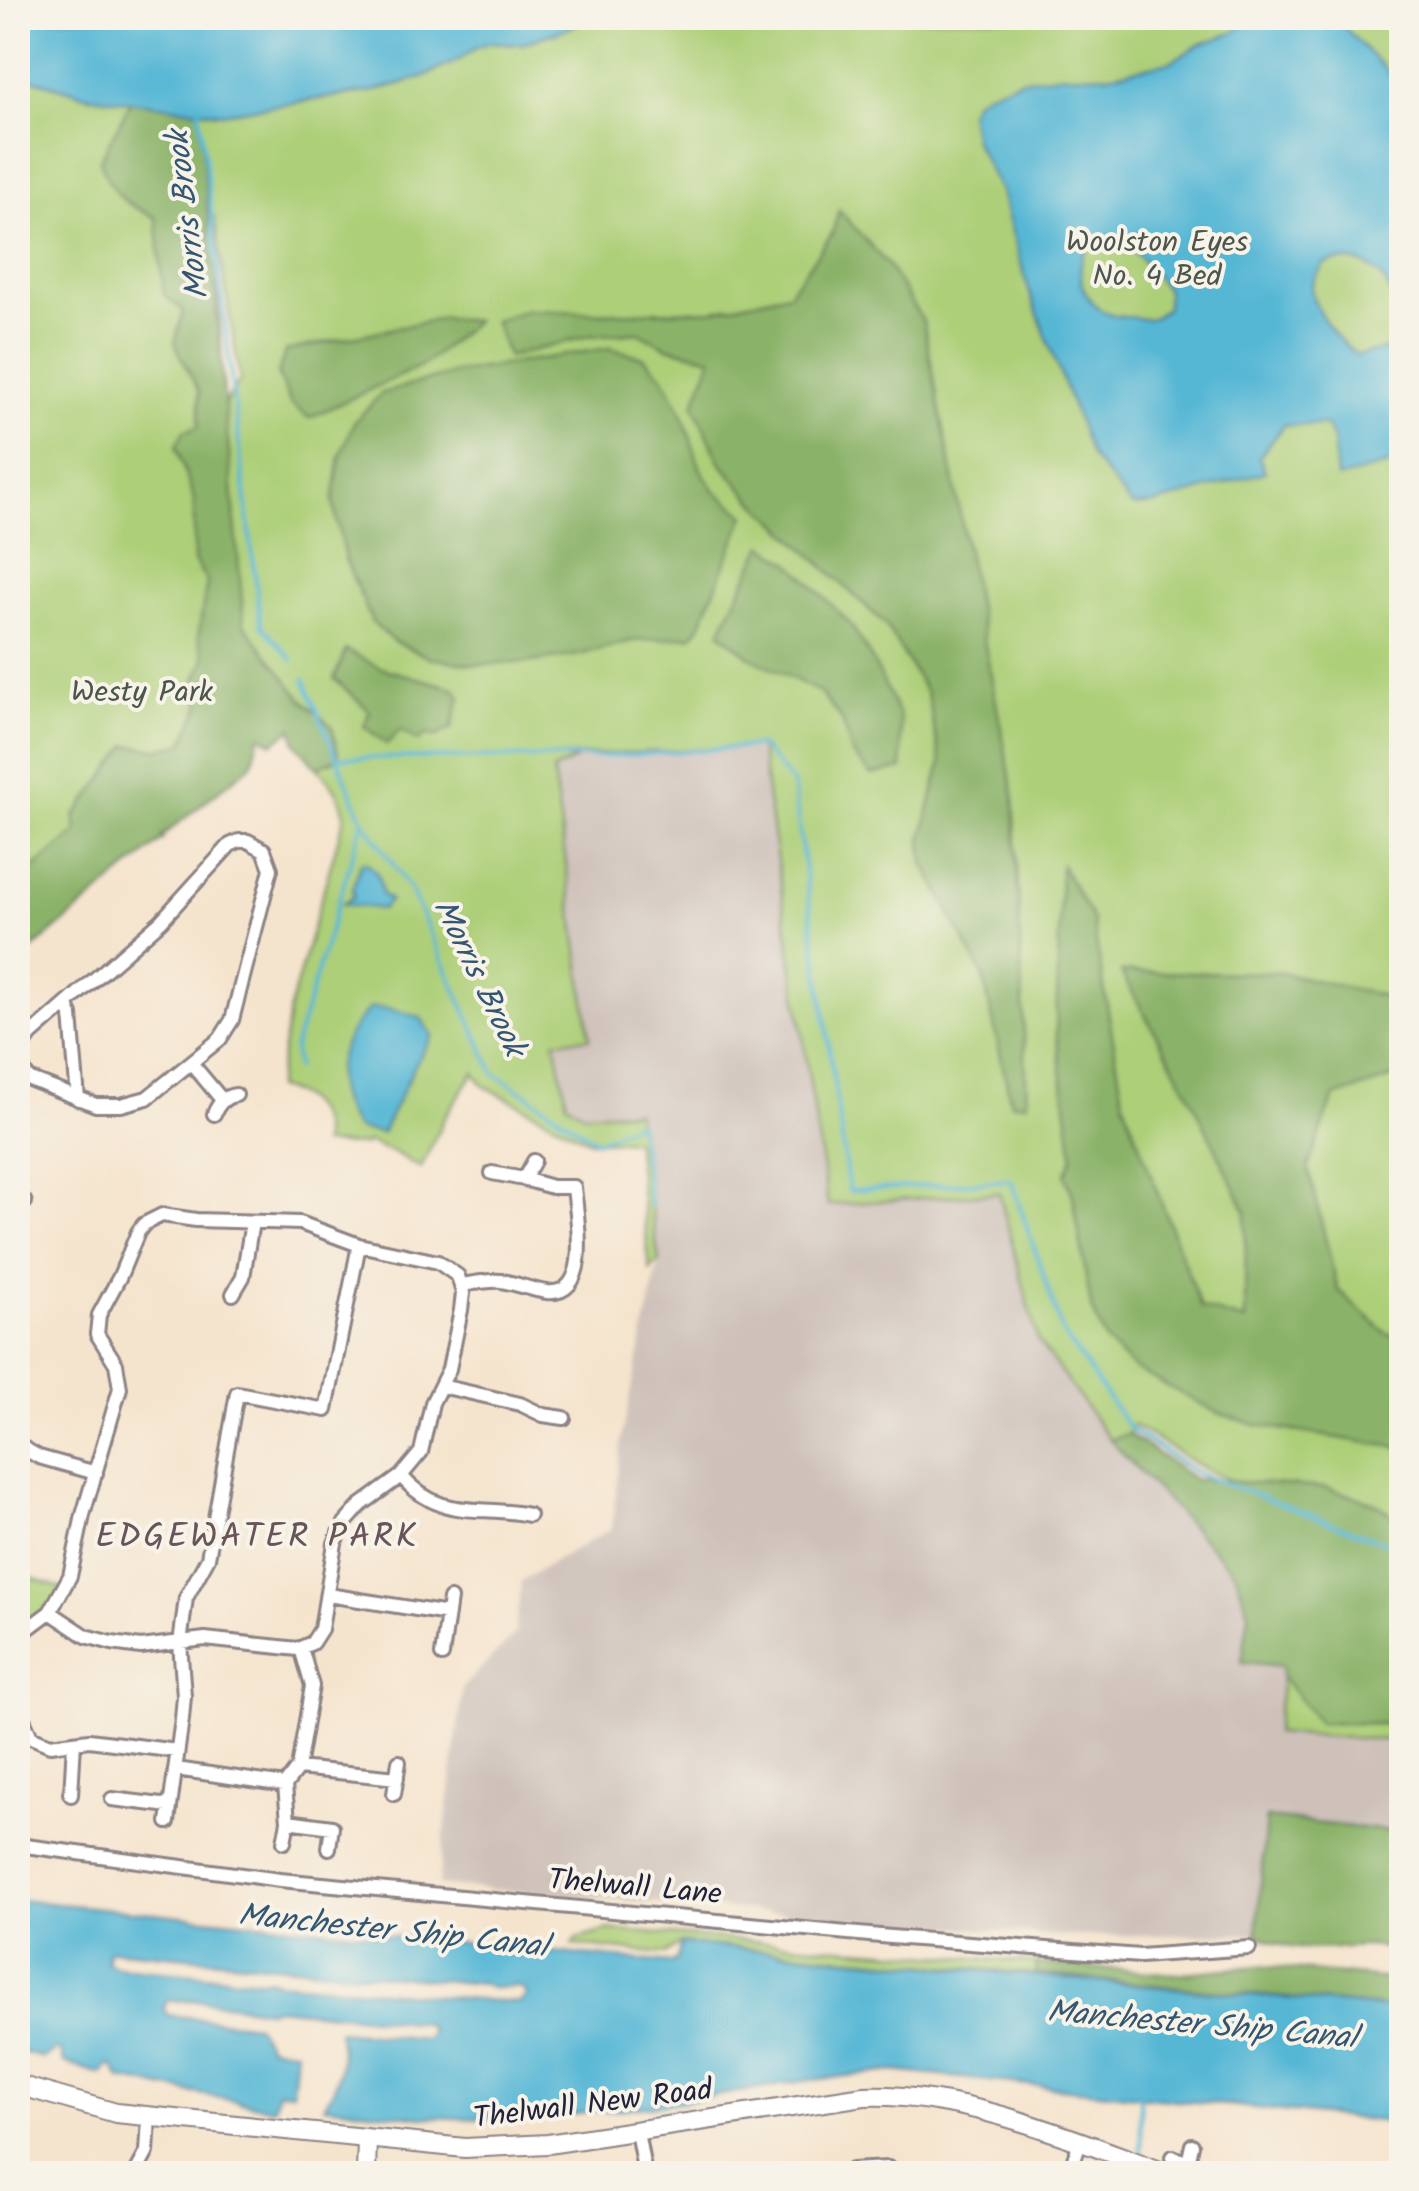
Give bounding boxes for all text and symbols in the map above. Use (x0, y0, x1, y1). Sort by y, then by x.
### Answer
water label: Morris Brook (153, 124, 225, 302)
park label: Woolston Eyes No. 4 Bed (1066, 219, 1248, 301)
park label: Westy Park (71, 669, 214, 717)
water label: Morris Brook (418, 890, 540, 1069)
district label: EDGEWATER PARK (95, 1510, 419, 1566)
street label: Thelwall Lane (546, 1857, 724, 1919)
water label: Manchester Ship Canal (236, 1890, 556, 1974)
water label: Manchester Ship Canal (1045, 1987, 1365, 2065)
street label: Thelwall New Road (471, 2066, 716, 2143)

